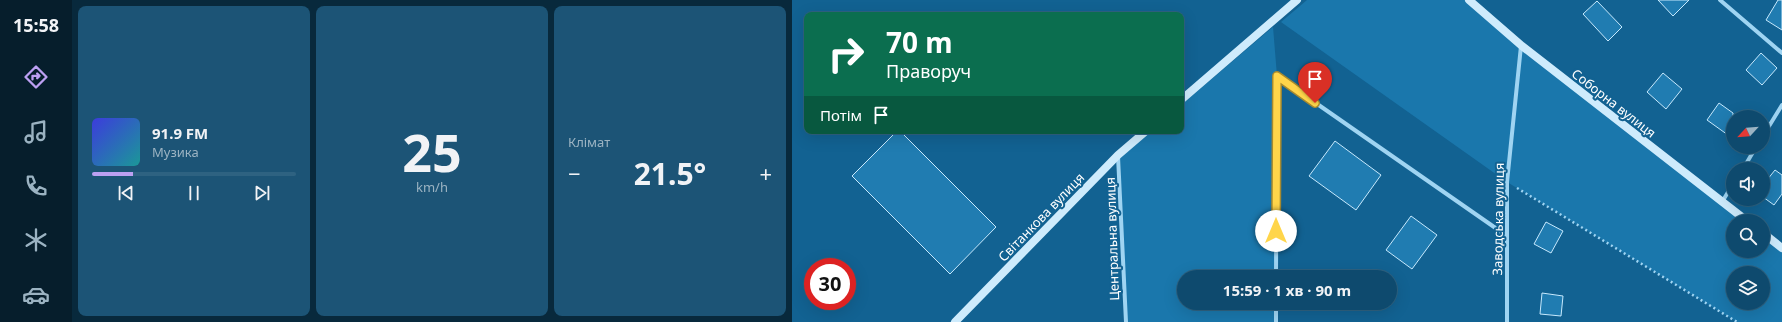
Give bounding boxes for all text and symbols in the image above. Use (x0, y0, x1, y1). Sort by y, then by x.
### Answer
text: 15:58 (13, 13, 59, 37)
text: 70 m (886, 23, 953, 61)
icon: right (820, 28, 872, 80)
text: Праворуч (886, 59, 971, 83)
pin (1298, 62, 1332, 103)
icon: directions (22, 63, 50, 91)
street label: Соборна вулиця (1568, 64, 1660, 142)
icon: arrive (1304, 68, 1326, 90)
icon: arrive (870, 104, 892, 126)
text: Потім (820, 105, 862, 125)
north arrow (1726, 110, 1770, 154)
map controls (1726, 110, 1770, 310)
text: 25 (402, 116, 462, 187)
icon: music (22, 118, 50, 146)
text: 91.9 FM (152, 123, 208, 143)
text: Клімат (568, 133, 610, 151)
text: Музика (152, 143, 199, 161)
text: 21.5° (634, 153, 706, 194)
text: − (568, 158, 581, 188)
text: + (759, 158, 772, 188)
button: sound (1726, 162, 1770, 206)
street label: Заводська вулиця (1488, 163, 1508, 275)
street label: Світанкова вулиця (994, 169, 1088, 265)
icon: phone (22, 172, 50, 200)
street label: Центральна вулиця (1101, 177, 1123, 301)
text: km/h (416, 178, 448, 196)
icon: previous (115, 182, 137, 204)
icon: pause (183, 182, 205, 204)
icon: next (251, 182, 273, 204)
position arrow (1255, 210, 1297, 252)
button: search (1726, 214, 1770, 258)
icon: climate (22, 226, 50, 254)
speed limit sign: 30 (804, 258, 856, 310)
button: layers (1726, 266, 1770, 310)
text: 15:59 · 1 хв · 90 m (1223, 280, 1351, 300)
icon: car (22, 281, 50, 309)

